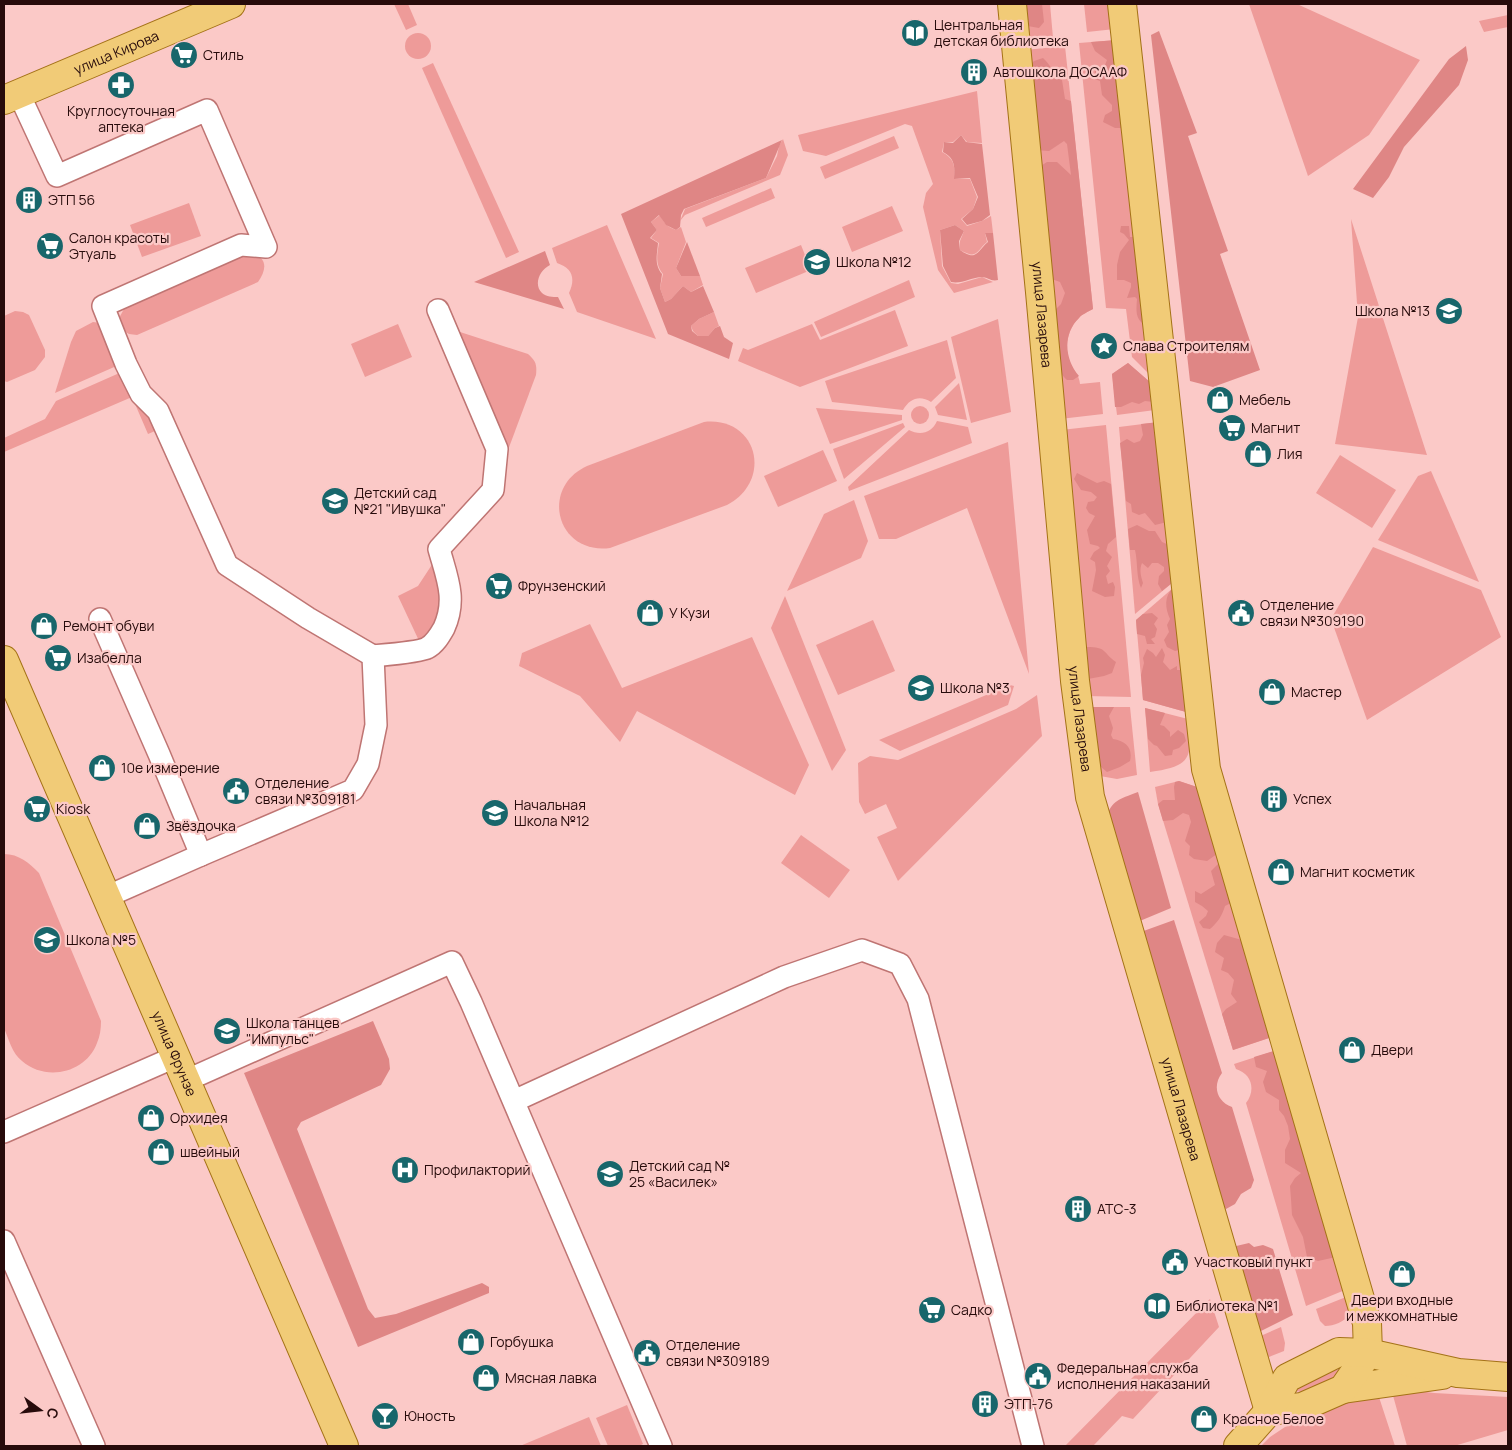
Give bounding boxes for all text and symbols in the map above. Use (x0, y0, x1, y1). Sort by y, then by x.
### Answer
place label: Центральная детская библиотека (934, 15, 1069, 50)
library icon: Центральная детская библиотека (900, 18, 930, 48)
street label: улица Кирова (71, 26, 162, 78)
supermarket icon: Стиль (169, 40, 199, 70)
place label: Стиль (203, 45, 244, 64)
building icon: Автошкола ДОСААФ (959, 57, 989, 87)
place label: Автошкола ДОСААФ (993, 62, 1127, 81)
pharmacy icon: Круглосуточная аптека (106, 70, 136, 100)
place label: Круглосуточная аптека (67, 101, 175, 136)
building icon: ЭТП 56 (14, 185, 44, 215)
place label: ЭТП 56 (48, 190, 95, 209)
place label: Салон красоты Этуаль (69, 228, 169, 263)
supermarket icon: Салон красоты Этуаль (35, 231, 65, 261)
school or university icon: Школа №12 (802, 247, 832, 277)
place label: Школа №12 (836, 252, 911, 271)
street label: улица Лазарева (1028, 261, 1057, 368)
school or university icon: Школа №13 (1434, 296, 1464, 326)
place label: Школа №13 (1355, 301, 1430, 320)
place icon: Слава Строителям (1089, 331, 1119, 361)
place label: Слава Строителям (1123, 336, 1249, 355)
shop icon: Мебель (1205, 385, 1235, 415)
place label: Мебель (1239, 390, 1291, 409)
supermarket icon: Магнит (1217, 413, 1247, 443)
place label: Магнит (1251, 418, 1300, 437)
shop icon: Лия (1243, 439, 1273, 469)
place label: Лия (1277, 444, 1303, 463)
place label: Детский сад №21 "Ивушка" (354, 483, 446, 518)
school or university icon: Детский сад №21 "Ивушка" (320, 486, 350, 516)
supermarket icon: Фрунзенский (484, 571, 514, 601)
place label: Фрунзенский (518, 576, 606, 595)
place label: Отделение связи №309190 (1260, 595, 1364, 630)
shop icon: У Кузи (635, 598, 665, 628)
public building icon: Отделение связи №309190 (1226, 598, 1256, 628)
place label: У Кузи (669, 603, 710, 622)
shop icon: Ремонт обуви (29, 611, 59, 641)
place label: Ремонт обуви (63, 616, 155, 635)
supermarket icon: Изабелла (43, 643, 73, 673)
place label: Изабелла (77, 648, 142, 667)
street label: улица Лазарева (1065, 665, 1097, 773)
school or university icon: Школа №3 (906, 673, 936, 703)
shop icon: Мастер (1257, 677, 1287, 707)
place label: Школа №3 (940, 678, 1010, 697)
place label: Мастер (1291, 682, 1342, 701)
shop icon: 10е измерение (87, 753, 117, 783)
place label: 10е измерение (121, 758, 220, 777)
place label: Отделение связи №309181 (255, 773, 355, 808)
public building icon: Отделение связи №309181 (221, 776, 251, 806)
building icon: Успех (1259, 784, 1289, 814)
place label: Успех (1293, 789, 1332, 808)
supermarket icon: Kiosk (22, 794, 52, 824)
place label: Начальная Школа №12 (514, 795, 589, 830)
school or university icon: Начальная Школа №12 (480, 798, 510, 828)
place label: Kiosk (56, 799, 91, 818)
shop icon: Звёздочка (132, 811, 162, 841)
place label: Звёздочка (166, 816, 236, 835)
shop icon: Магнит косметик (1266, 857, 1296, 887)
place label: Магнит косметик (1300, 862, 1416, 881)
school or university icon: Школа №5 (32, 925, 62, 955)
place label: Школа №5 (66, 930, 136, 949)
street label: улица Фрунзе (148, 1008, 202, 1099)
place label: Школа танцев "Импульс" (246, 1013, 340, 1048)
school or university icon: Школа танцев "Импульс" (212, 1016, 242, 1046)
shop icon: Двери (1337, 1035, 1367, 1065)
place label: Двери (1371, 1040, 1413, 1059)
street label: улица Лазарева (1157, 1055, 1206, 1163)
shop icon: Орхидея (136, 1103, 166, 1133)
place label: Орхидея (170, 1108, 228, 1127)
shop icon: швейный (146, 1137, 176, 1167)
place label: швейный (180, 1142, 240, 1161)
hospital icon: Профилакторий (390, 1155, 420, 1185)
place label: Детский сад № 25 «Василек» (629, 1156, 730, 1191)
school or university icon: Детский сад № 25 «Василек» (595, 1159, 625, 1189)
place label: Профилакторий (424, 1160, 531, 1179)
building icon: АТС-3 (1063, 1194, 1093, 1224)
place label: АТС-3 (1097, 1199, 1136, 1218)
public building icon: Участковый пункт (1160, 1247, 1190, 1277)
place label: Участковый пункт (1194, 1252, 1313, 1271)
shop icon: Двери входные и межкомнатные (1387, 1259, 1417, 1289)
place label: Двери входные и межкомнатные (1346, 1290, 1458, 1325)
library icon: Библиотека №1 (1142, 1291, 1172, 1321)
supermarket icon: Садко (917, 1295, 947, 1325)
place label: Библиотека №1 (1176, 1296, 1278, 1315)
place label: Садко (951, 1300, 992, 1319)
shop icon: Горбушка (456, 1327, 486, 1357)
place label: Горбушка (490, 1332, 553, 1351)
place label: Отделение связи №309189 (666, 1335, 770, 1370)
public building icon: Отделение связи №309189 (632, 1338, 662, 1368)
place label: Федеральная служба исполнения наказаний (1057, 1358, 1210, 1393)
public building icon: Федеральная служба исполнения наказаний (1023, 1361, 1053, 1391)
shop icon: Мясная лавка (471, 1363, 501, 1393)
place label: Мясная лавка (505, 1368, 597, 1387)
north arrow (15, 1385, 65, 1435)
building icon: ЭТП-76 (970, 1389, 1000, 1419)
place label: ЭТП-76 (1004, 1394, 1053, 1413)
bar icon: Юность (370, 1401, 400, 1431)
shop icon: Красное Белое (1189, 1404, 1219, 1434)
text: С (43, 1406, 64, 1421)
place label: Юность (404, 1406, 456, 1425)
place label: Красное Белое (1223, 1409, 1324, 1428)

